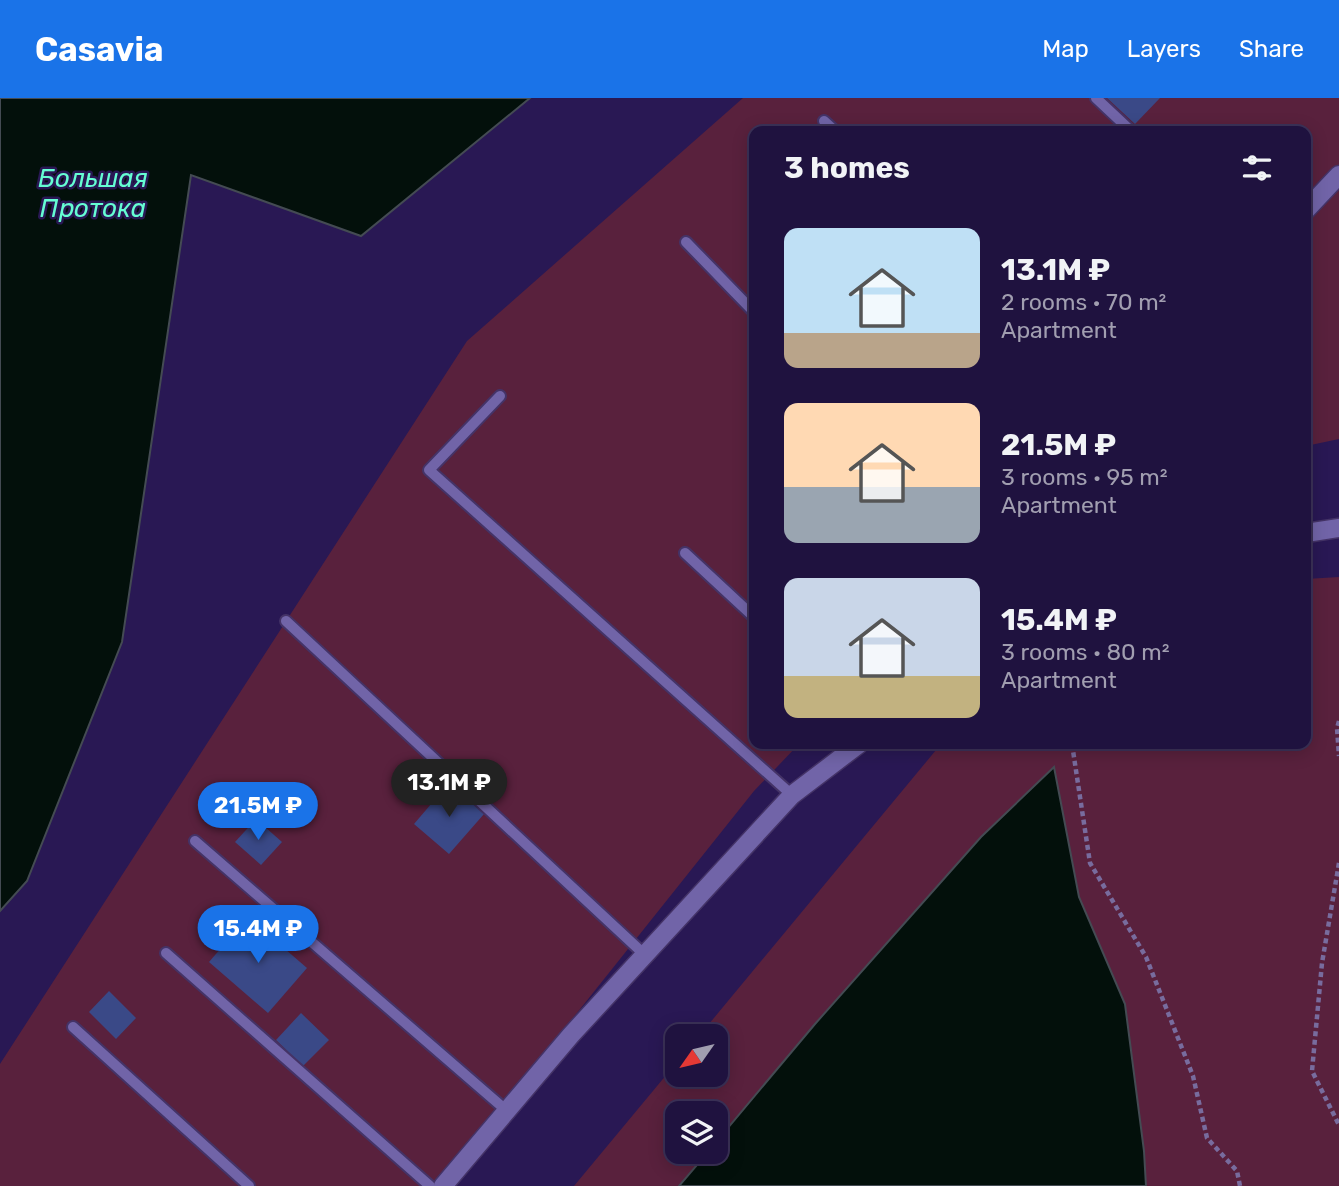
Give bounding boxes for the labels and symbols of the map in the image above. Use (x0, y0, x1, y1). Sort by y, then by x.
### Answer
water label: Большая Протока (38, 163, 148, 224)
pin: 13.1M ₽ (384, 760, 514, 819)
pin: 21.5M ₽ (193, 782, 323, 842)
pin: 15.4M ₽ (193, 906, 323, 965)
north arrow (665, 1024, 728, 1087)

